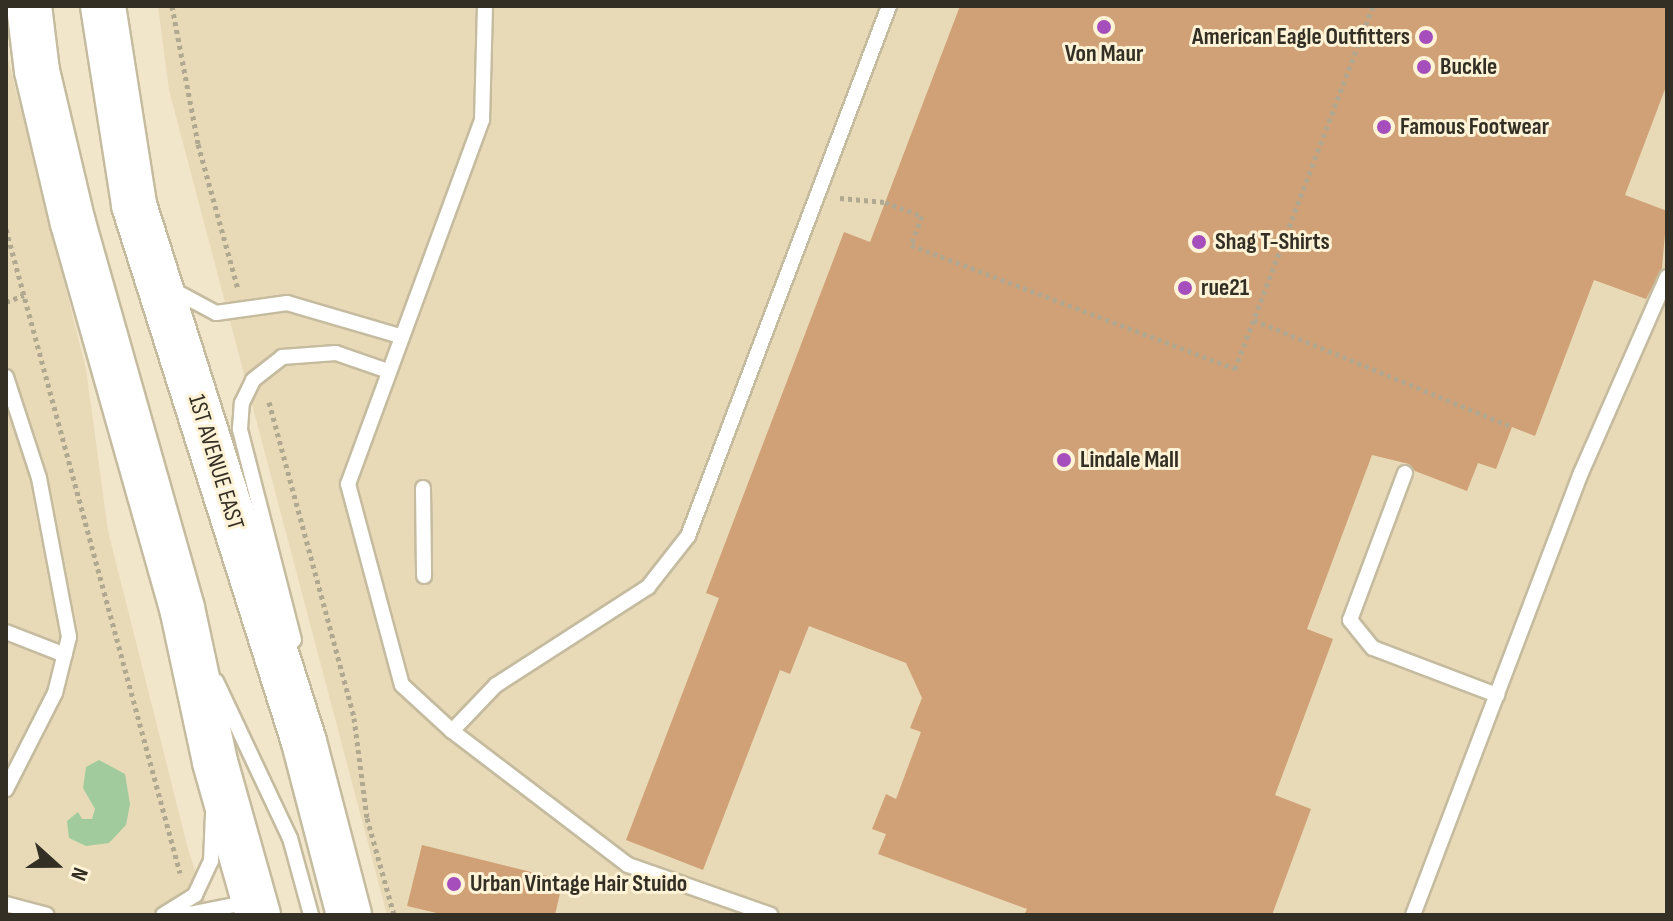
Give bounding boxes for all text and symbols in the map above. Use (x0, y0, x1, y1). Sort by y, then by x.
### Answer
marker: Von Maur (1095, 18, 1113, 36)
place label: American Eagle Outfitters (1192, 23, 1410, 51)
marker: American Eagle Outfitters (1417, 28, 1435, 46)
place label: Von Maur (1065, 40, 1143, 68)
place label: Buckle (1440, 53, 1497, 81)
marker: Buckle (1415, 58, 1433, 76)
place label: Famous Footwear (1400, 113, 1549, 141)
marker: Famous Footwear (1375, 118, 1393, 136)
place label: Shag T-Shirts (1215, 228, 1330, 256)
marker: Shag T-Shirts (1190, 233, 1208, 251)
place label: rue21 (1201, 274, 1249, 302)
marker: rue21 (1176, 279, 1194, 297)
street label: 1ST AVENUE EAST (182, 391, 250, 533)
place label: Lindale Mall (1080, 446, 1179, 474)
marker: Lindale Mall (1055, 451, 1073, 469)
north arrow (16, 825, 96, 905)
text: N (64, 863, 94, 884)
place label: Urban Vintage Hair Stuido (470, 870, 687, 898)
marker: Urban Vintage Hair Stuido (445, 875, 463, 893)

